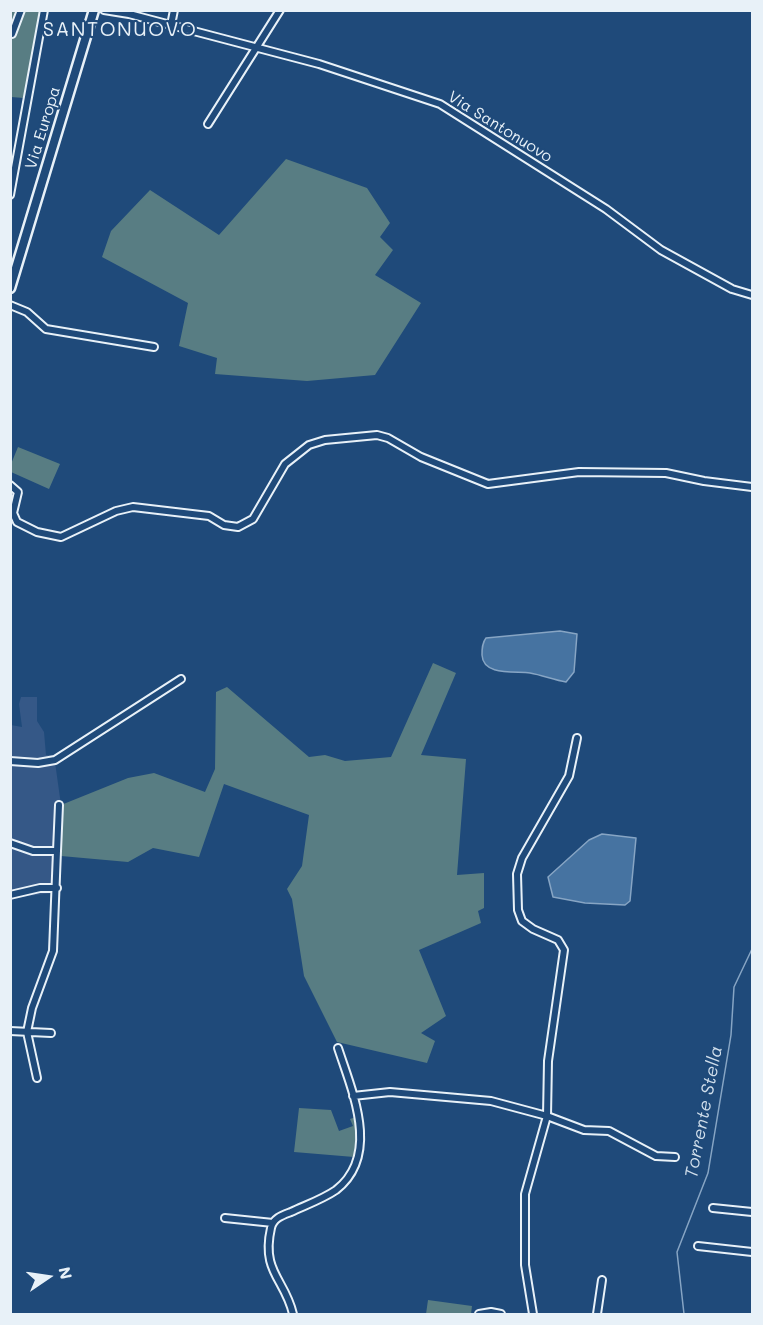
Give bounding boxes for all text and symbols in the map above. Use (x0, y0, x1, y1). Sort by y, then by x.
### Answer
district label: SANTONUOVO (43, 18, 197, 42)
street label: Via Europa (21, 84, 65, 172)
street label: Via Santonuovo (444, 87, 556, 167)
water label: Torrente Stella (681, 1044, 727, 1180)
north arrow (18, 1247, 78, 1307)
text: N (54, 1265, 78, 1281)

